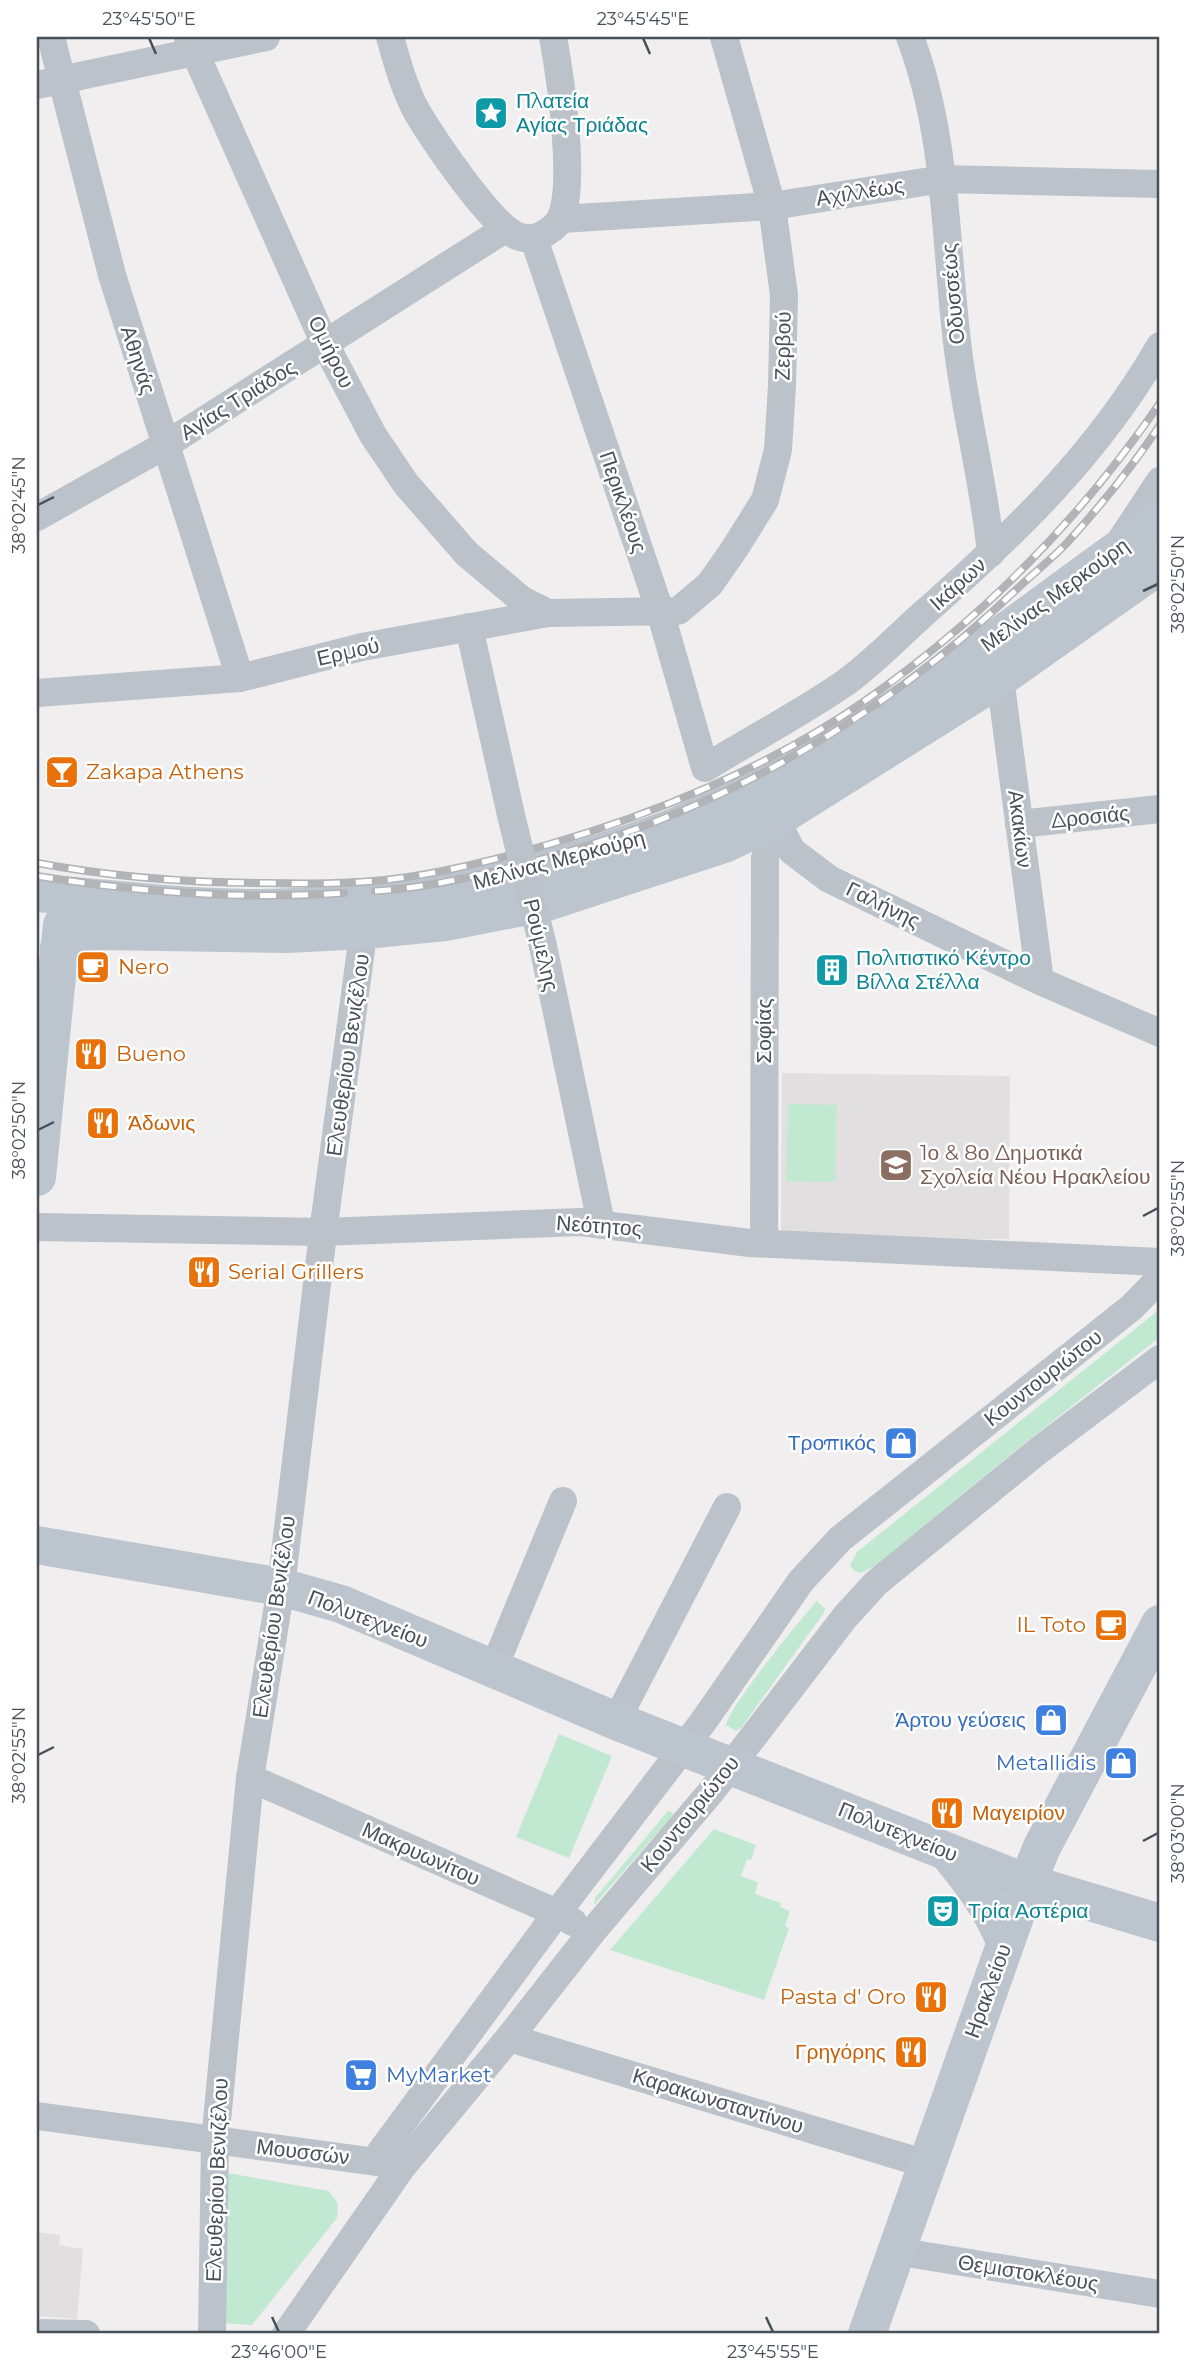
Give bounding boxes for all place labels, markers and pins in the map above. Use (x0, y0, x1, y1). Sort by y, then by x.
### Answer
place label: Πλατεία Αγίας Τριάδας (516, 88, 648, 137)
place icon: Πλατεία Αγίας Τριάδας (472, 94, 510, 132)
bar icon: Zakapa Athens (43, 753, 81, 791)
place label: Zakapa Athens (86, 759, 244, 784)
place label: Πολιτιστικό Κέντρο Βίλλα Στέλλα (856, 945, 1031, 994)
cafe icon: Nero (74, 948, 112, 986)
building icon: Πολιτιστικό Κέντρο Βίλλα Στέλλα (813, 951, 851, 989)
place label: Nero (118, 954, 169, 979)
restaurant icon: Bueno (72, 1035, 110, 1073)
place label: Bueno (116, 1041, 186, 1066)
restaurant icon: Άδωνις (84, 1104, 122, 1142)
place label: Άδωνις (128, 1110, 195, 1135)
place label: 1ο & 8ο Δημοτικά Σχολεία Νέου Ηρακλείου (920, 1140, 1150, 1189)
school or university icon: 1ο & 8ο Δημοτικά Σχολεία Νέου Ηρακλείου (877, 1146, 915, 1184)
restaurant icon: Serial Grillers (185, 1253, 223, 1291)
place label: Serial Grillers (228, 1259, 364, 1284)
shop icon: Τροπικός (882, 1424, 920, 1462)
place label: Τροπικός (788, 1430, 876, 1455)
cafe icon: IL Toto (1092, 1606, 1130, 1644)
place label: IL Toto (1016, 1612, 1086, 1637)
shop icon: Άρτου γεύσεις (1032, 1701, 1070, 1739)
place label: Άρτου γεύσεις (895, 1707, 1026, 1732)
shop icon: Metallidis (1102, 1744, 1140, 1782)
place label: Metallidis (996, 1750, 1096, 1775)
restaurant icon: Μαγειρίον (928, 1794, 966, 1832)
place label: Μαγειρίον (972, 1800, 1065, 1825)
theatre icon: Τρία Αστέρια (924, 1892, 962, 1930)
place label: Τρία Αστέρια (968, 1898, 1088, 1923)
restaurant icon: Pasta d' Oro (912, 1978, 950, 2016)
place label: Pasta d' Oro (780, 1984, 906, 2009)
restaurant icon: Γρηγόρης (892, 2033, 930, 2071)
place label: Γρηγόρης (795, 2039, 886, 2064)
supermarket icon: MyMarket (342, 2056, 380, 2094)
place label: MyMarket (386, 2062, 491, 2087)

